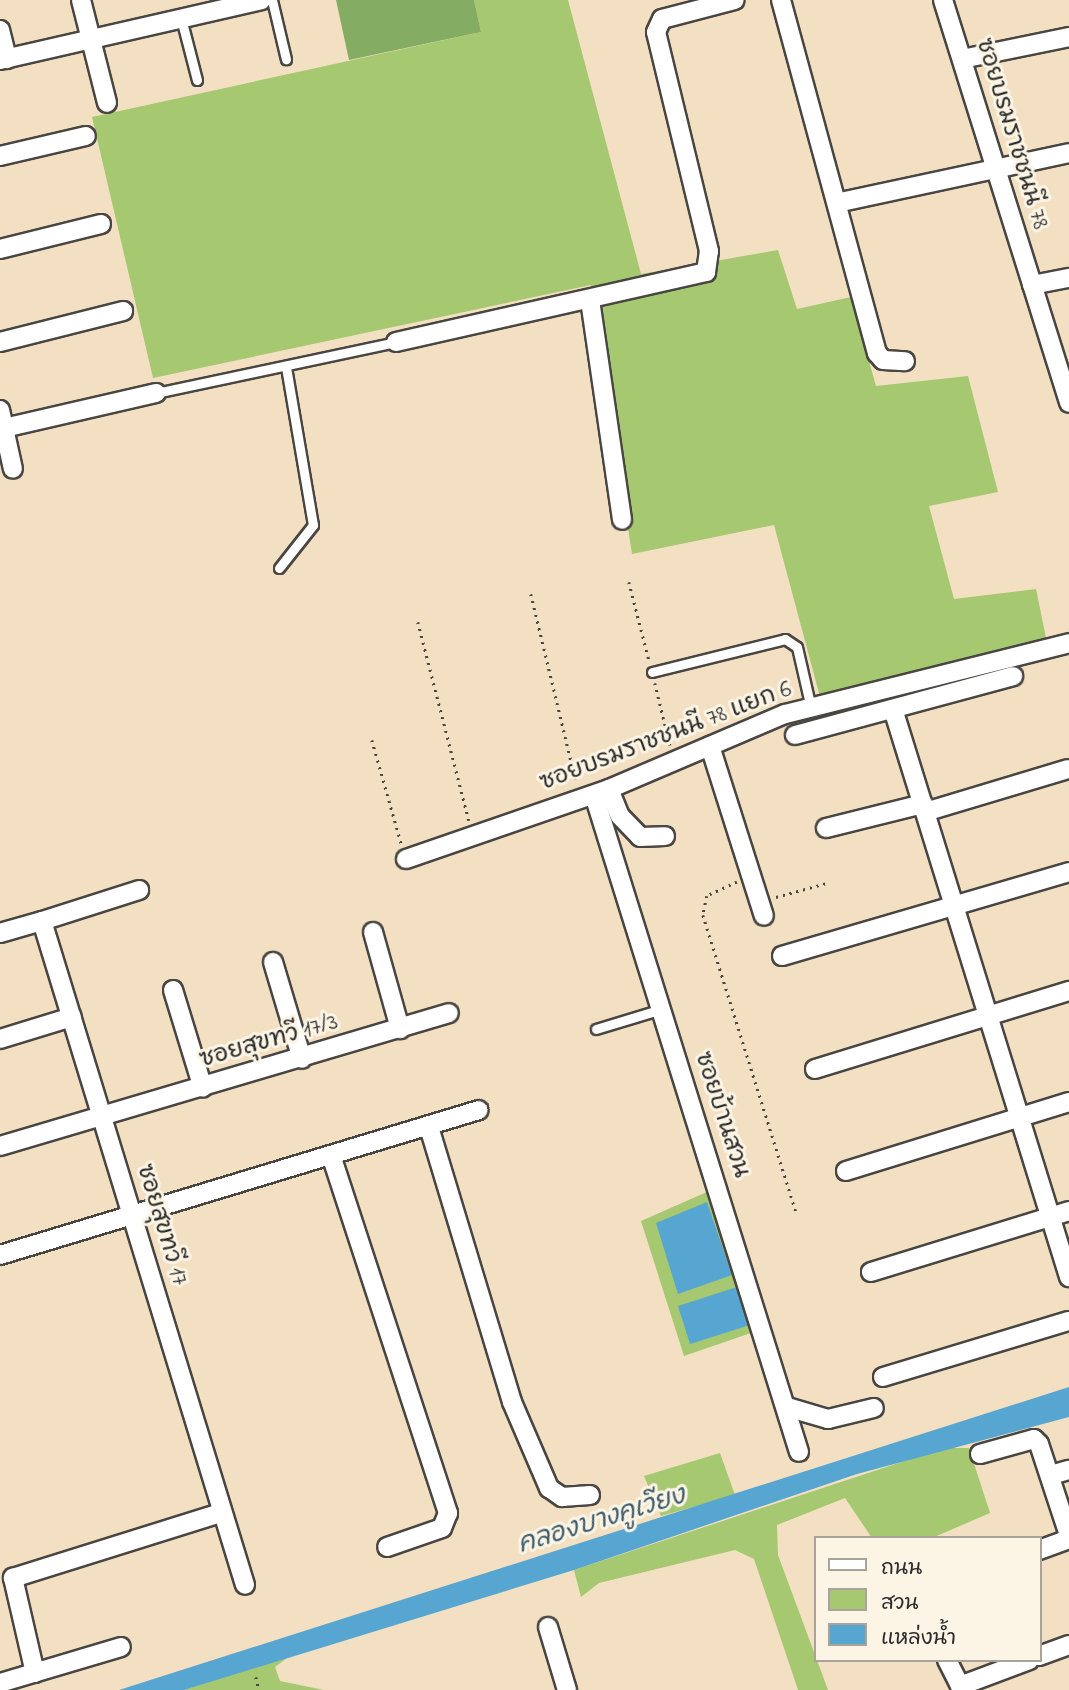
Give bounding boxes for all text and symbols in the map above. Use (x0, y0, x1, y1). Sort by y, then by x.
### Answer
street label: ซอยบรมราชชนนี 78 (968, 35, 1054, 233)
street label: ซอยบรมราชชนนี 78 แยก 6 (536, 676, 796, 798)
street label: ซอยสุขทวี 17/3 (196, 1008, 342, 1076)
street label: ซอยบ้านสวน (687, 1048, 755, 1182)
street label: ซอยสุขทวี 17 (129, 1161, 193, 1289)
water label: คลองบางคูเวียง (515, 1482, 689, 1562)
legend (814, 1536, 1041, 1662)
text: ถนน (881, 1554, 922, 1584)
text: สวน (881, 1589, 918, 1619)
text: แหล่งน้ำ (881, 1624, 956, 1654)

